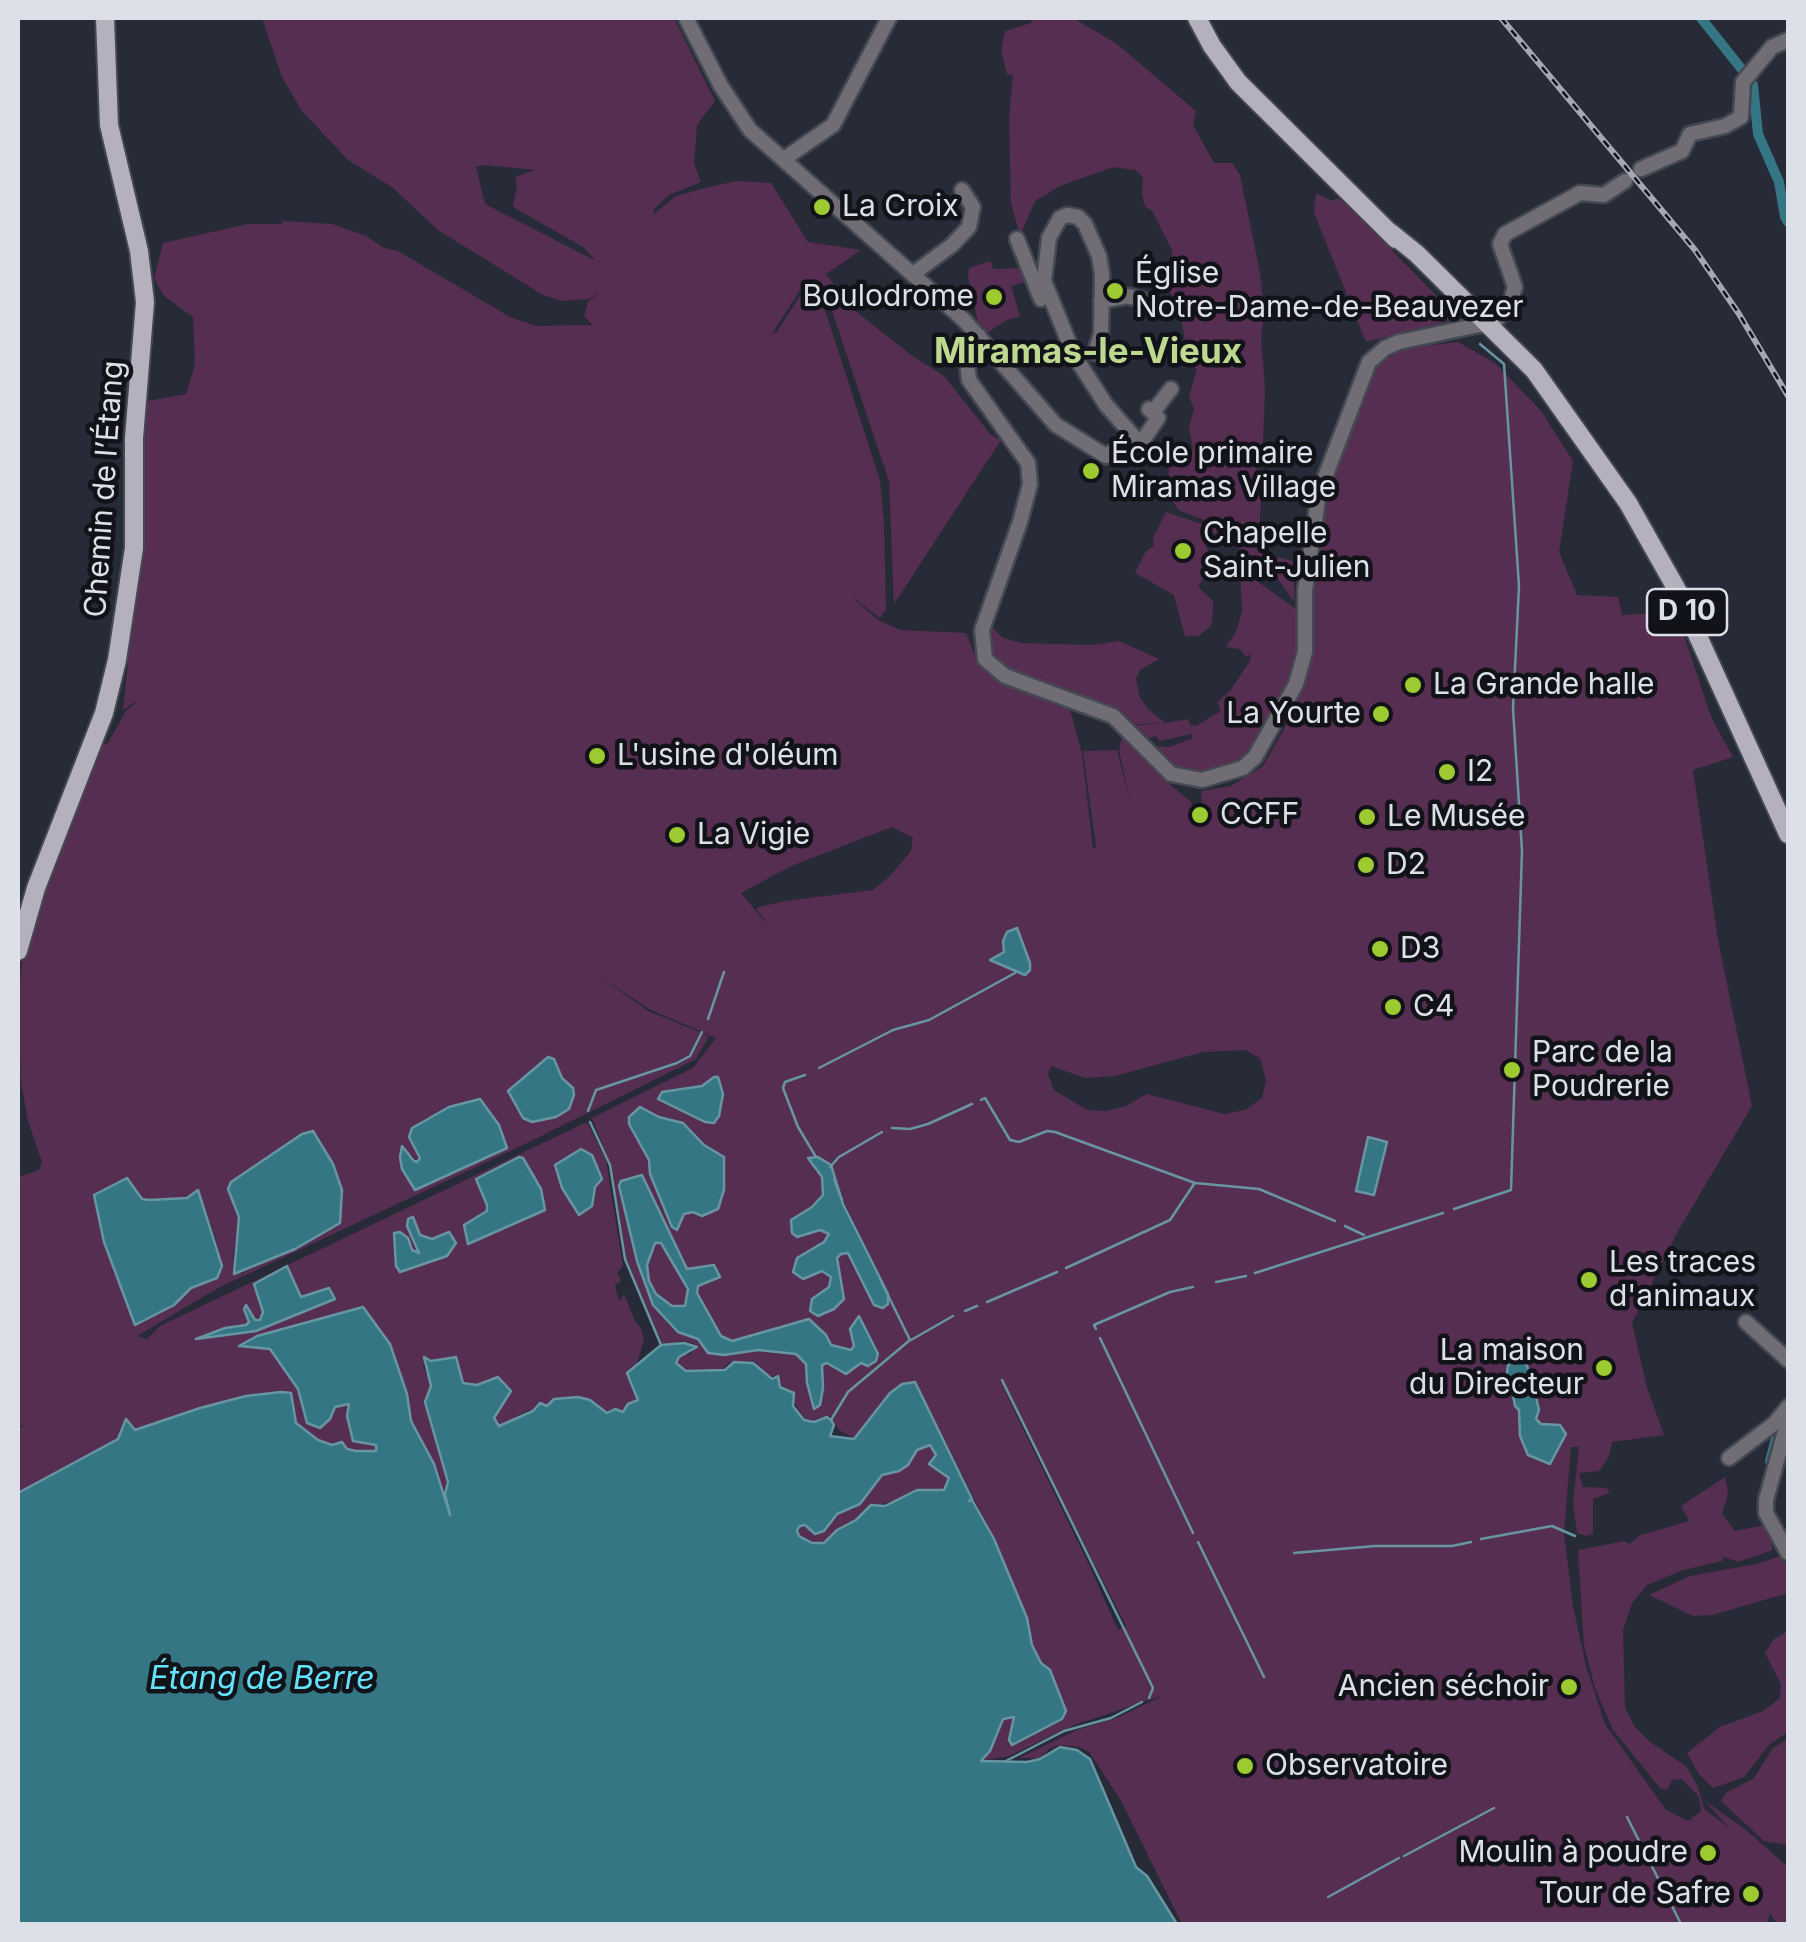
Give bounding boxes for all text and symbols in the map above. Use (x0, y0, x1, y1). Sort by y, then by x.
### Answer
place label: La Croix (842, 189, 959, 225)
marker: La Croix (811, 196, 833, 218)
place label: Église Notre-Dame-de-Beauvezer (1135, 256, 1523, 326)
place label: Boulodrome (802, 279, 974, 315)
marker: Église Notre-Dame-de-Beauvezer (1104, 280, 1126, 302)
marker: Boulodrome (983, 286, 1005, 308)
district label: Miramas-le-Vieux (934, 331, 1242, 373)
street label: Chemin de l’Étang (78, 359, 132, 619)
place label: École primaire Miramas Village (1111, 436, 1336, 506)
marker: École primaire Miramas Village (1080, 460, 1102, 482)
place label: Chapelle Saint-Julien (1203, 516, 1370, 586)
marker: Chapelle Saint-Julien (1172, 540, 1194, 562)
road number: D 10 (1647, 589, 1727, 635)
place label: La Grande halle (1433, 667, 1654, 703)
marker: La Grande halle (1402, 674, 1424, 696)
place label: La Yourte (1226, 696, 1361, 732)
marker: La Yourte (1370, 703, 1392, 725)
place label: L'usine d'oléum (617, 738, 838, 774)
marker: L'usine d'oléum (586, 745, 608, 767)
place label: I2 (1467, 754, 1493, 790)
marker: I2 (1436, 761, 1458, 783)
place label: CCFF (1220, 797, 1299, 833)
place label: Le Musée (1387, 799, 1526, 835)
marker: CCFF (1189, 804, 1211, 826)
marker: Le Musée (1356, 806, 1378, 828)
place label: La Vigie (697, 817, 810, 853)
marker: La Vigie (666, 824, 688, 846)
place label: D2 (1386, 847, 1426, 883)
marker: D2 (1355, 854, 1377, 876)
place label: D3 (1400, 931, 1440, 967)
marker: D3 (1369, 938, 1391, 960)
place label: C4 (1413, 989, 1454, 1025)
marker: C4 (1382, 996, 1404, 1018)
place label: Parc de la Poudrerie (1532, 1035, 1673, 1106)
marker: Parc de la Poudrerie (1501, 1059, 1523, 1081)
place label: Les traces d'animaux (1609, 1245, 1756, 1316)
marker: Les traces d'animaux (1578, 1269, 1600, 1291)
place label: La maison du Directeur (1409, 1333, 1584, 1404)
marker: La maison du Directeur (1593, 1357, 1615, 1379)
water label: Étang de Berre (149, 1660, 375, 1698)
place label: Ancien séchoir (1338, 1669, 1549, 1705)
marker: Ancien séchoir (1558, 1676, 1580, 1698)
place label: Observatoire (1265, 1748, 1448, 1784)
marker: Observatoire (1234, 1755, 1256, 1777)
place label: Moulin à poudre (1458, 1835, 1688, 1871)
marker: Moulin à poudre (1697, 1842, 1719, 1864)
place label: Tour de Safre (1539, 1876, 1731, 1912)
marker: Tour de Safre (1740, 1883, 1762, 1905)

